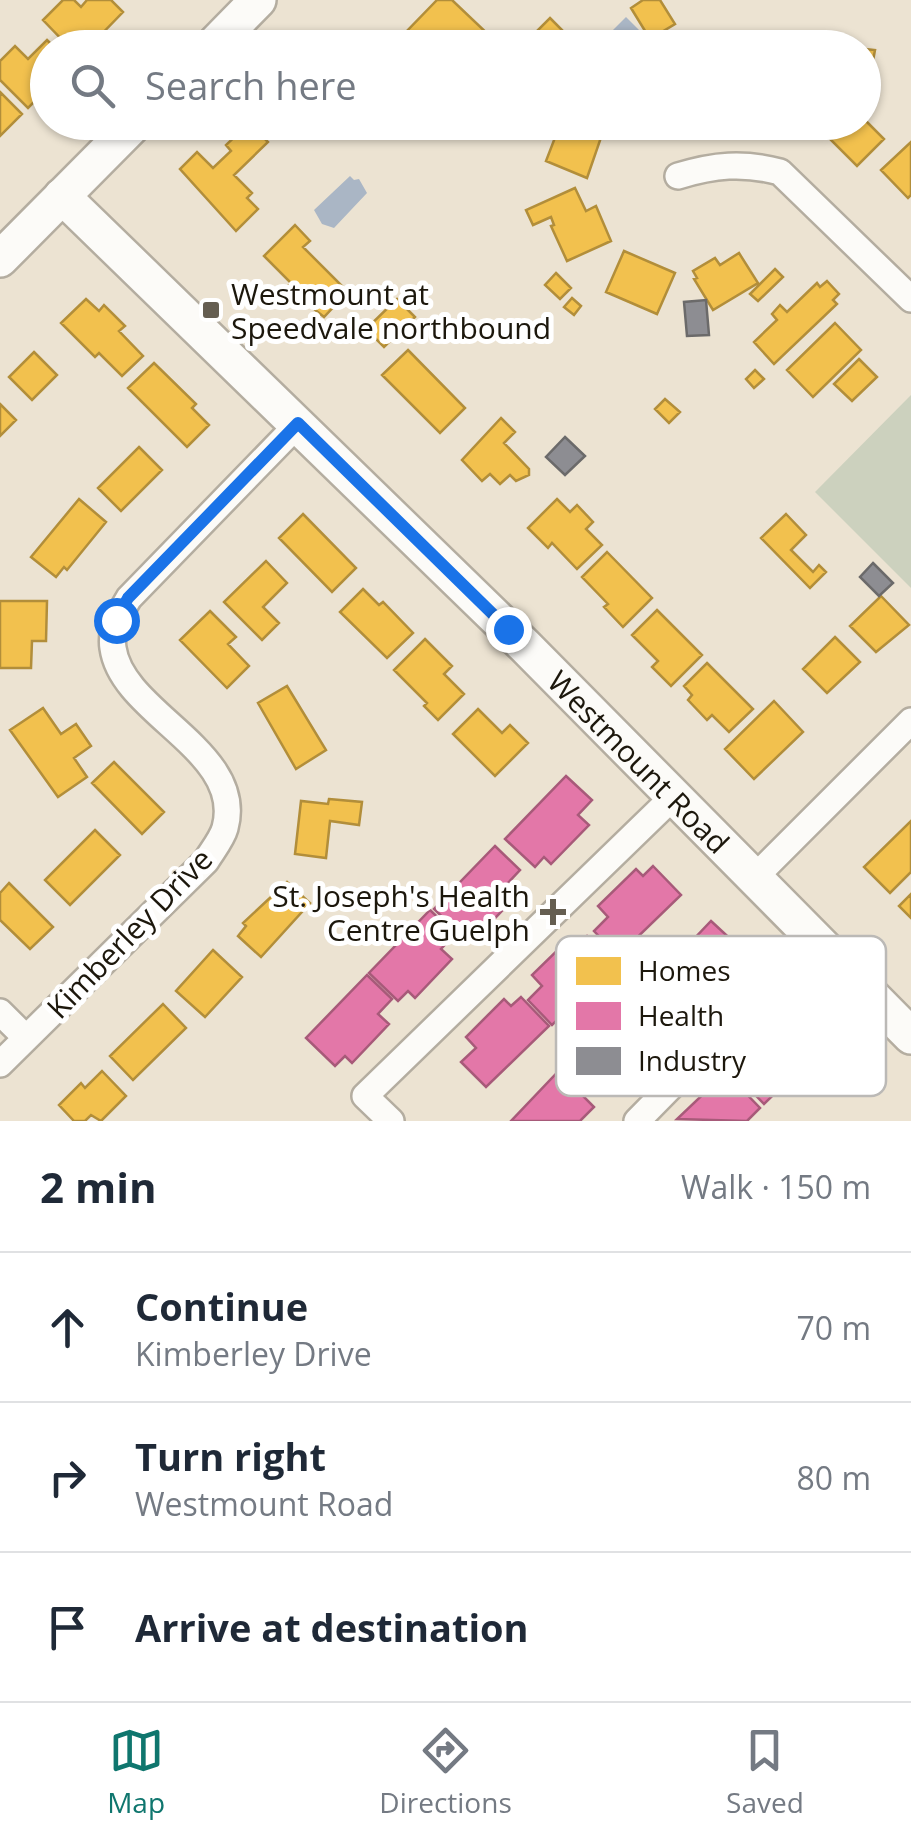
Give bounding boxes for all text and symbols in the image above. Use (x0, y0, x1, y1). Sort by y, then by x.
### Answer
search box (30, 30, 881, 140)
icon: search (65, 58, 120, 113)
text: Search here (145, 59, 357, 111)
place label: Westmount at Speedvale northbound (231, 273, 551, 348)
marker: Westmount at Speedvale northbound (200, 299, 222, 321)
route start (94, 598, 140, 644)
route end (486, 607, 532, 653)
street label: Westmount Road (539, 661, 739, 862)
street label: Kimberley Drive (37, 839, 221, 1027)
place label: St. Joseph's Health Centre Guelph (272, 875, 530, 950)
marker: St. Joseph's Health Centre Guelph (540, 899, 566, 925)
legend (556, 936, 886, 1096)
text: Homes (638, 951, 730, 989)
text: Health (638, 996, 724, 1034)
text: Industry (638, 1041, 747, 1079)
text: 2 min (40, 1158, 157, 1215)
text: Walk · 150 m (681, 1165, 871, 1208)
text: Continue (135, 1280, 308, 1332)
icon: ahead (40, 1300, 95, 1355)
text: 70 m (796, 1306, 871, 1349)
text: Kimberley Drive (135, 1332, 372, 1375)
text: Turn right (135, 1430, 326, 1482)
icon: right (40, 1450, 95, 1505)
text: 80 m (796, 1456, 871, 1499)
text: Westmount Road (135, 1482, 393, 1525)
icon: arrive (40, 1600, 95, 1655)
text: Arrive at destination (135, 1601, 529, 1653)
tab: Map (107, 1723, 165, 1821)
tab: Directions (379, 1723, 512, 1821)
tab: Saved (726, 1723, 804, 1821)

